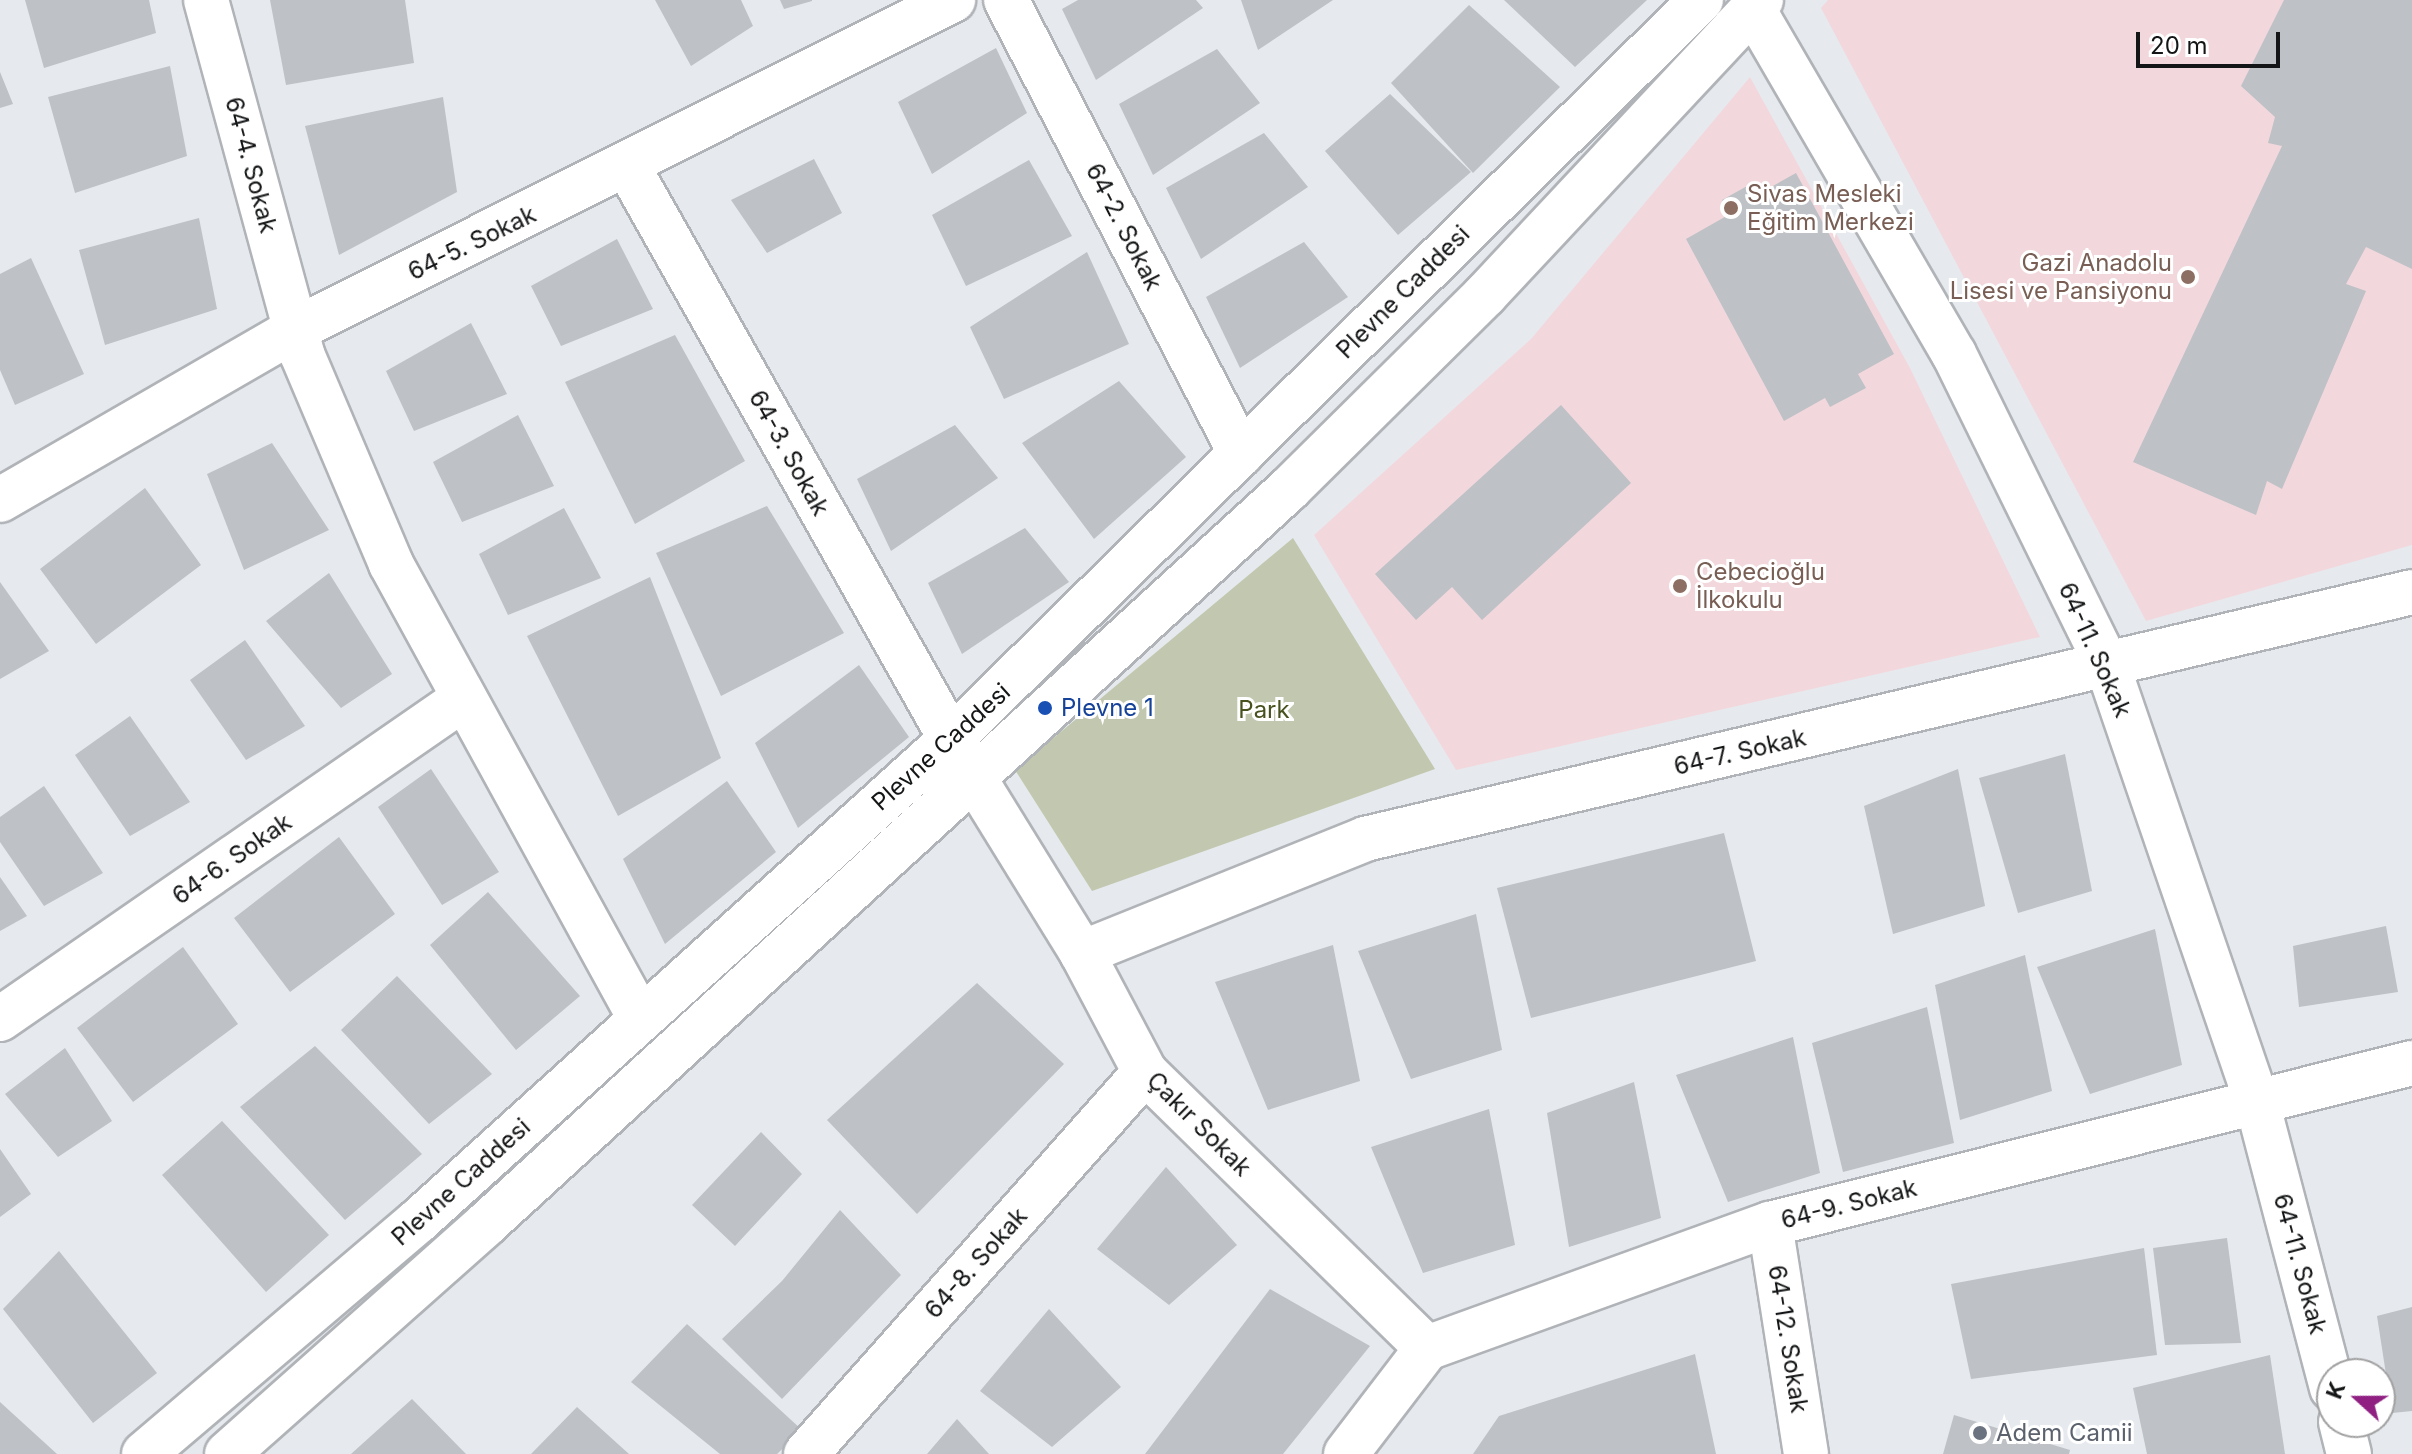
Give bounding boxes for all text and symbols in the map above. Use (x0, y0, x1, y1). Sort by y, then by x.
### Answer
scale bar (2140, 16, 2284, 66)
text: 20 m (2150, 31, 2208, 60)
street label: 64-4. Sokak (219, 94, 283, 236)
street label: 64-2. Sokak (1080, 159, 1168, 295)
place label: Sivas Mesleki Eğitim Merkezi (1747, 180, 1914, 236)
marker: Sivas Mesleki Eğitim Merkezi (1722, 199, 1740, 217)
street label: 64-5. Sokak (403, 200, 541, 286)
street label: Plevne Caddesi (1331, 220, 1475, 364)
place label: Gazi Anadolu Lisesi ve Pansiyonu (1950, 249, 2172, 305)
marker: Gazi Anadolu Lisesi ve Pansiyonu (2179, 268, 2197, 286)
street label: 64-3. Sokak (743, 385, 835, 521)
place label: Cebecioğlu İlkokulu (1696, 558, 1825, 614)
marker: Cebecioğlu İlkokulu (1671, 577, 1689, 595)
street label: 64-11. Sokak (2053, 578, 2137, 722)
street label: Plevne Caddesi (866, 677, 1016, 817)
place label: Plevne 1 (1061, 694, 1154, 722)
park label: Park (1238, 696, 1290, 724)
marker: Plevne 1 (1036, 699, 1054, 717)
street label: 64-7. Sokak (1671, 723, 1809, 781)
street label: 64-6. Sokak (167, 807, 297, 911)
street label: Çakır Sokak (1141, 1066, 1257, 1182)
street label: Plevne Caddesi (386, 1112, 536, 1252)
street label: 64-9. Sokak (1778, 1173, 1920, 1235)
street label: 64-11. Sokak (2267, 1191, 2333, 1337)
street label: 64-8. Sokak (919, 1202, 1033, 1324)
street label: 64-12. Sokak (1762, 1263, 1814, 1415)
north arrow (2316, 1358, 2396, 1438)
text: K (2320, 1378, 2350, 1402)
place label: Adem Camii (1996, 1419, 2133, 1447)
marker: Adem Camii (1971, 1424, 1989, 1442)

